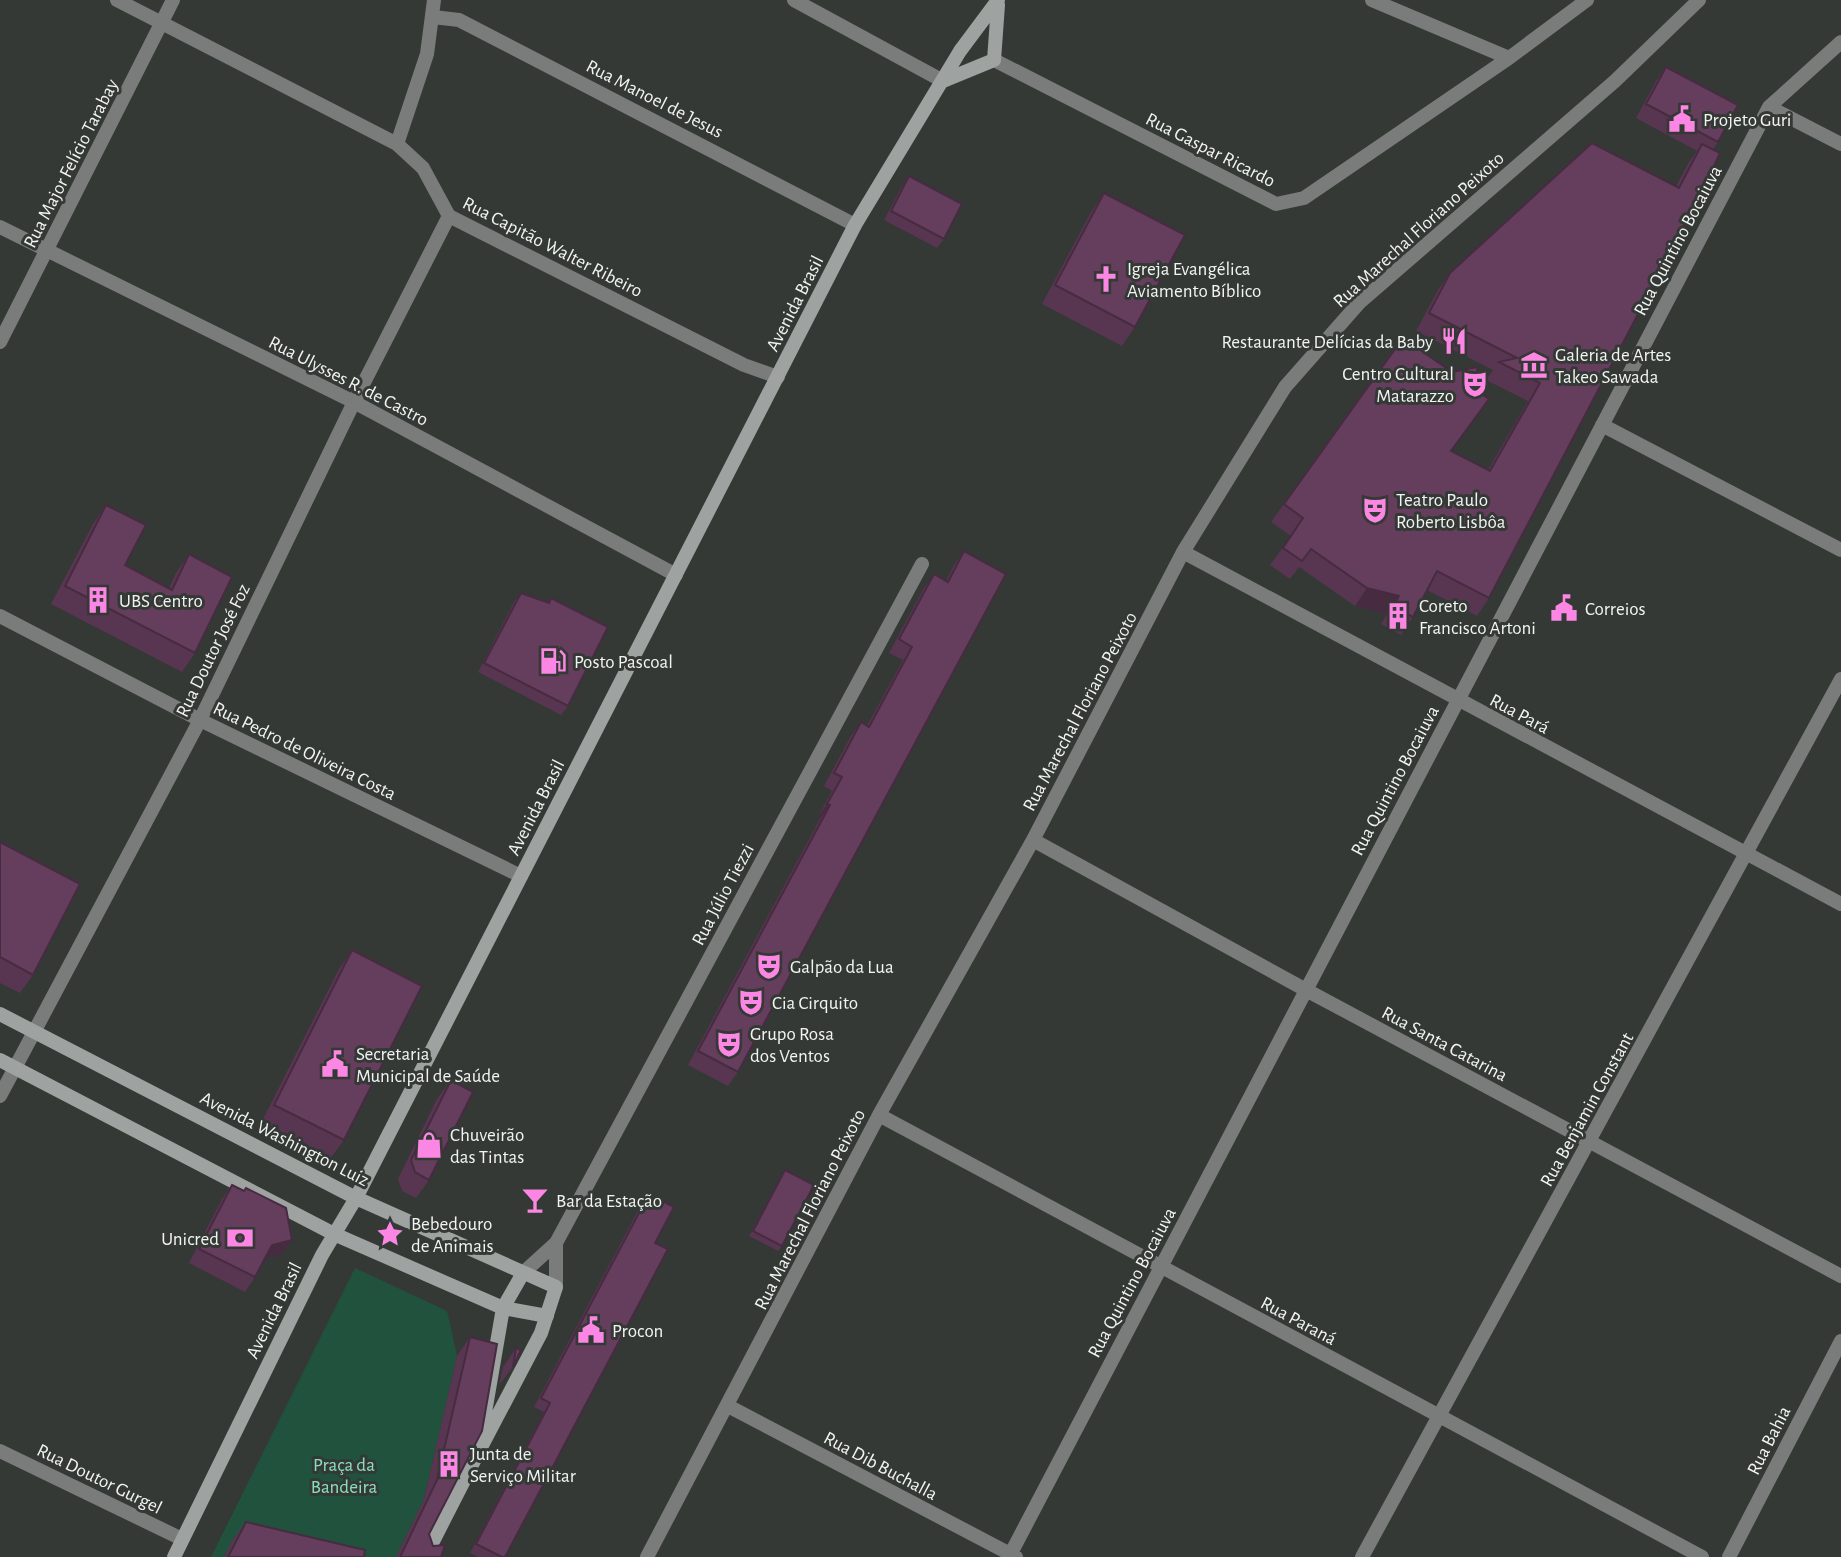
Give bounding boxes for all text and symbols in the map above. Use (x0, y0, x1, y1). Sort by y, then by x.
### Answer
street label: Rua Manoel de Jesus (583, 57, 726, 142)
street label: Rua Major Felício Tarabay (21, 76, 122, 251)
public building icon: Projeto Guri (1667, 104, 1697, 134)
street label: Rua Gaspar Ricardo (1143, 110, 1278, 191)
place label: Projeto Guri (1703, 111, 1791, 130)
street label: Rua Marechal Floriano Peixoto (1330, 149, 1508, 312)
street label: Rua Quintino Bocaiuva (1631, 162, 1726, 319)
street label: Rua Capitão Walter Ribeiro (459, 194, 645, 301)
street label: Avenida Brasil (763, 253, 827, 354)
place label: Igreja Evangélica Aviamento Bíblico (1127, 260, 1261, 301)
church icon: Igreja Evangélica Aviamento Bíblico (1091, 264, 1121, 294)
restaurant icon: Restaurante Delícias da Baby (1439, 326, 1469, 356)
street label: Rua Ulysses R. de Castro (265, 333, 431, 430)
place label: Restaurante Delícias da Baby (1221, 333, 1433, 352)
place label: Galeria de Artes Takeo Sawada (1555, 346, 1671, 387)
museum icon: Galeria de Artes Takeo Sawada (1519, 350, 1549, 380)
place label: Centro Cultural Matarazzo (1342, 365, 1454, 406)
theatre icon: Centro Cultural Matarazzo (1460, 369, 1490, 399)
place label: Teatro Paulo Roberto Lisbôa (1396, 491, 1506, 532)
theatre icon: Teatro Paulo Roberto Lisbôa (1360, 495, 1390, 525)
street label: Rua Doutor José Foz (173, 581, 254, 720)
building icon: UBS Centro (83, 585, 113, 615)
place label: UBS Centro (119, 592, 203, 611)
public building icon: Correios (1549, 593, 1579, 623)
place label: Coreto Francisco Artoni (1419, 597, 1536, 638)
place label: Correios (1585, 600, 1646, 619)
building icon: Coreto Francisco Artoni (1383, 601, 1413, 631)
street label: Rua Marechal Floriano Peixoto (1020, 609, 1141, 814)
fuel station icon: Posto Pascoal (538, 646, 568, 676)
place label: Posto Pascoal (574, 653, 673, 672)
street label: Rua Pará (1486, 691, 1552, 738)
street label: Rua Pedro de Oliveira Costa (210, 699, 399, 804)
street label: Rua Quintino Bocaiuva (1348, 702, 1443, 859)
street label: Avenida Brasil (504, 757, 568, 858)
street label: Rua Júlio Tiezzi (689, 841, 758, 949)
theatre icon: Galpão da Lua (754, 951, 784, 981)
place label: Galpão da Lua (790, 958, 894, 977)
theatre icon: Cia Cirquito (736, 987, 766, 1017)
place label: Cia Cirquito (772, 994, 858, 1013)
street label: Rua Santa Catarina (1378, 1003, 1510, 1086)
place label: Grupo Rosa dos Ventos (750, 1025, 834, 1066)
theatre icon: Grupo Rosa dos Ventos (714, 1029, 744, 1059)
street label: Rua Benjamin Constant (1537, 1030, 1637, 1190)
place label: Secretaria Municipal de Saúde (356, 1045, 500, 1086)
public building icon: Secretaria Municipal de Saúde (320, 1049, 350, 1079)
street label: Avenida Washington Luiz (197, 1089, 372, 1190)
street label: Rua Marechal Floriano Peixoto (751, 1106, 869, 1313)
place label: Chuveirão das Tintas (450, 1126, 524, 1167)
shop icon: Chuveirão das Tintas (414, 1130, 444, 1160)
bar icon: Bar da Estação (520, 1185, 550, 1215)
place label: Bar da Estação (556, 1192, 662, 1211)
street label: Rua Quintino Bocaiuva (1085, 1204, 1180, 1361)
place label: Bebedouro de Animais (411, 1215, 494, 1256)
place icon: Bebedouro de Animais (375, 1219, 405, 1249)
bank icon: Unicred (225, 1223, 255, 1253)
place label: Unicred (161, 1230, 219, 1249)
street label: Avenida Brasil (243, 1260, 306, 1362)
street label: Rua Paraná (1257, 1293, 1340, 1349)
public building icon: Procon (576, 1315, 606, 1345)
place label: Procon (612, 1322, 663, 1341)
street label: Rua Bahia (1744, 1403, 1795, 1478)
street label: Rua Dib Buchalla (820, 1428, 940, 1504)
street label: Rua Doutor Gurgel (34, 1441, 165, 1518)
place label: Junta de Serviço Militar (470, 1445, 576, 1486)
building icon: Junta de Serviço Militar (434, 1449, 464, 1479)
park label: Praça da Bandeira (311, 1456, 377, 1497)

